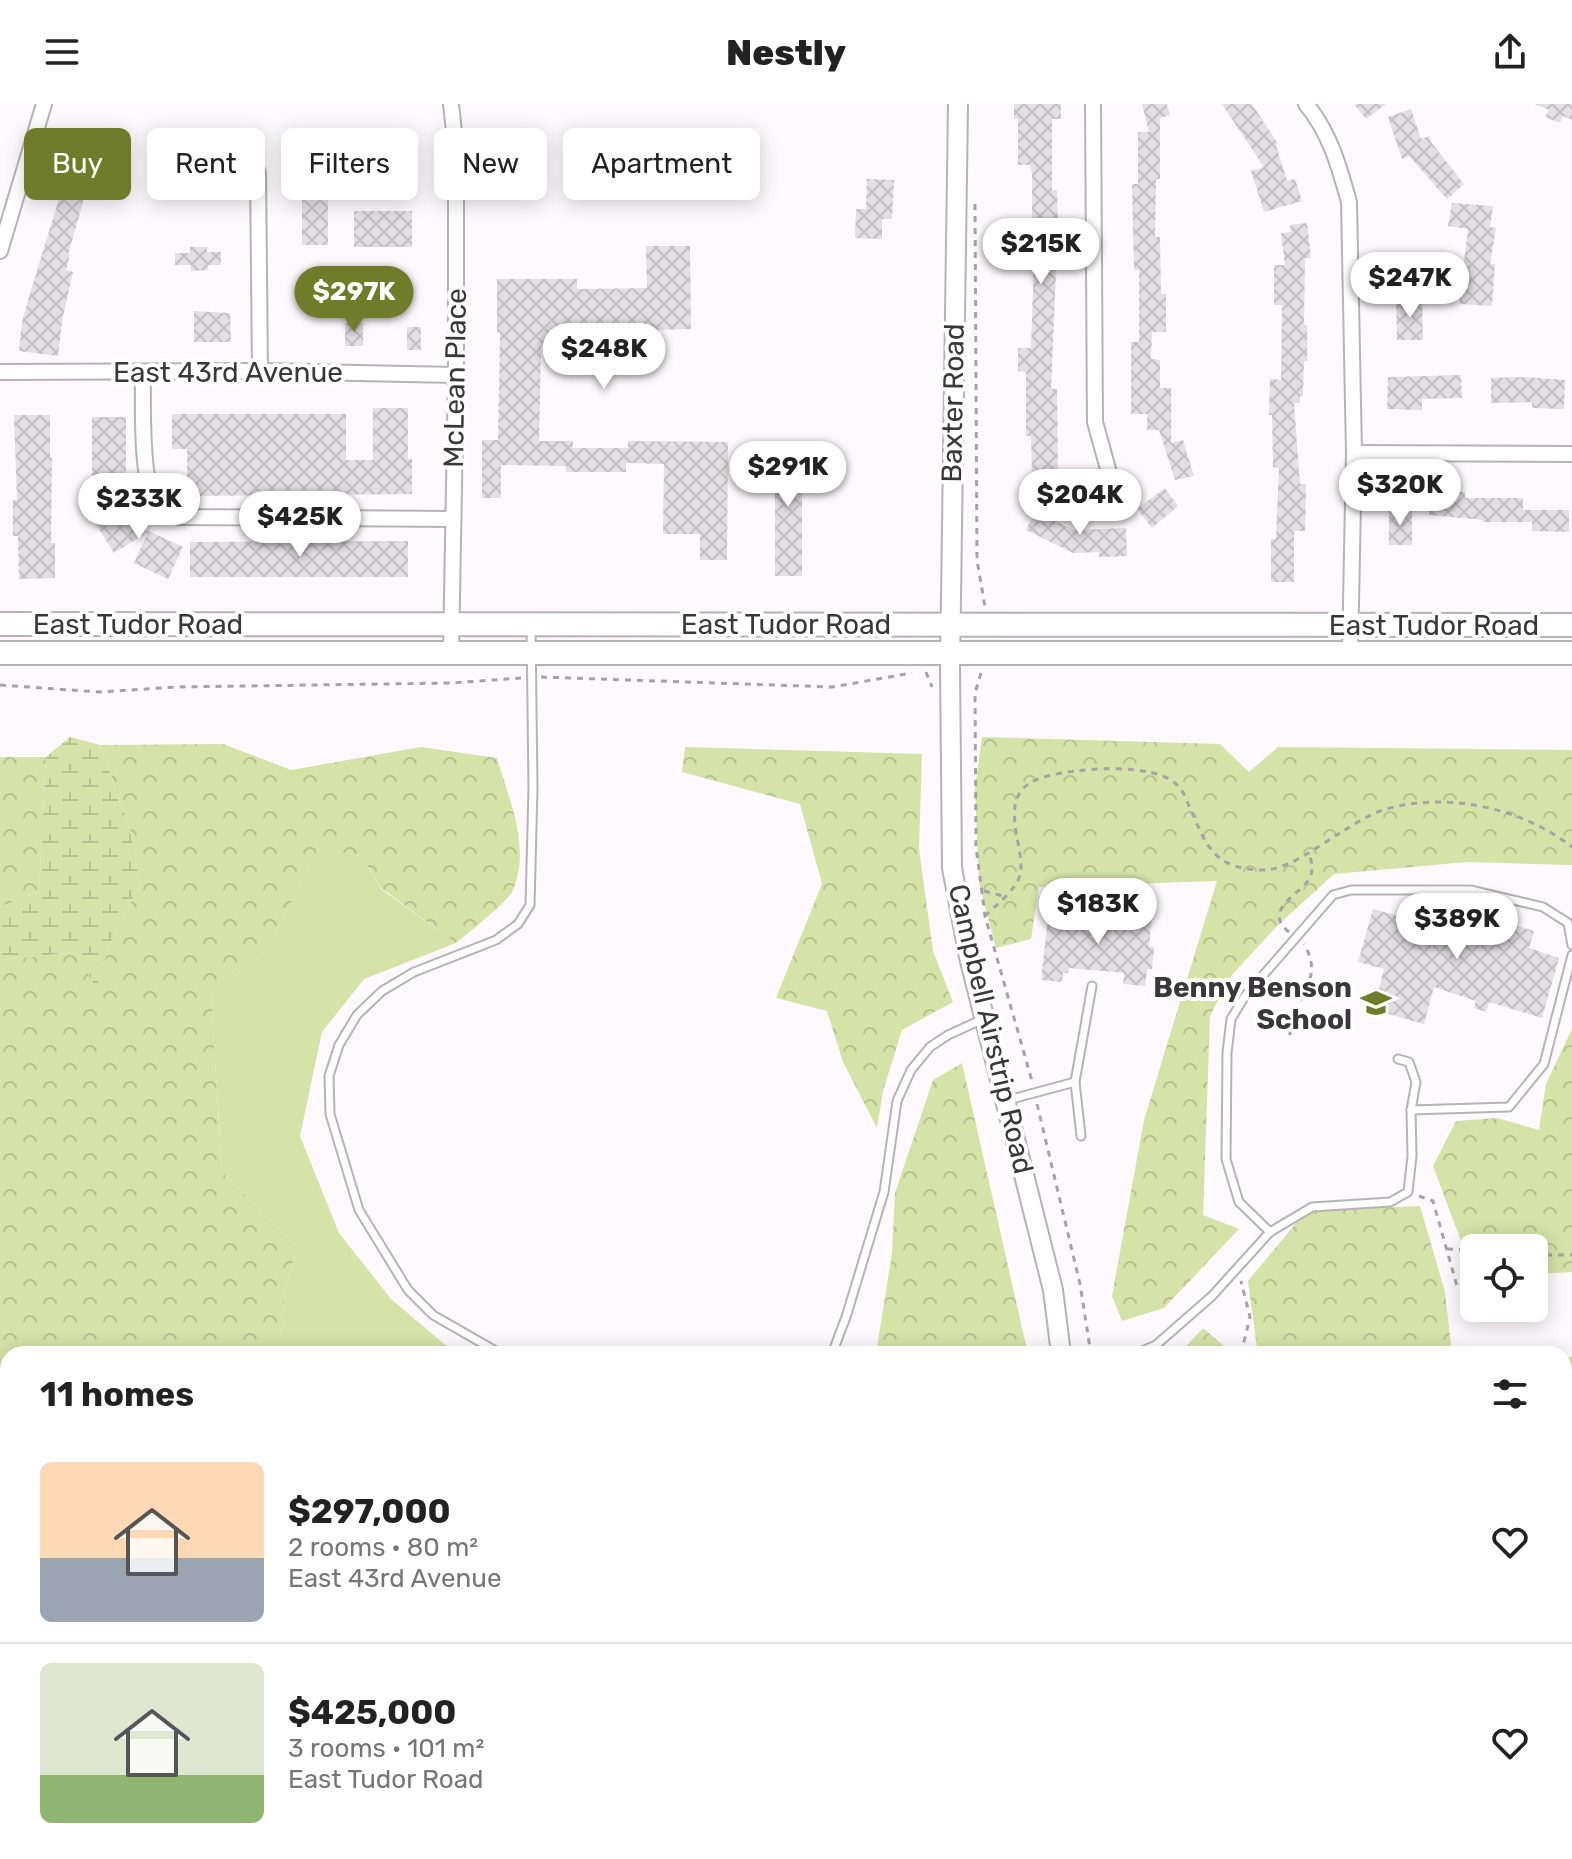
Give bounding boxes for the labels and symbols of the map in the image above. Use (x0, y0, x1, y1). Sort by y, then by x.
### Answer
pin: $215K (985, 218, 1097, 286)
pin: $247K (1354, 252, 1466, 320)
pin: $297K (298, 266, 410, 334)
street label: McLean Place (437, 288, 473, 468)
pin: $248K (548, 323, 660, 391)
street label: Baxter Road (935, 323, 971, 483)
street label: East 43rd Avenue (113, 356, 343, 389)
pin: $291K (732, 441, 844, 509)
pin: $320K (1344, 459, 1456, 527)
pin: $204K (1024, 469, 1136, 537)
pin: $233K (83, 473, 195, 541)
pin: $425K (244, 491, 356, 559)
street label: East Tudor Road (33, 608, 243, 641)
street label: East Tudor Road (681, 608, 891, 641)
street label: East Tudor Road (1329, 609, 1539, 642)
pin: $183K (1042, 878, 1154, 946)
street label: Campbell Airstrip Road (942, 881, 1040, 1177)
pin: $389K (1401, 893, 1513, 961)
place label: Benny Benson School (1153, 971, 1352, 1036)
school or university icon: Benny Benson School (1359, 986, 1393, 1020)

